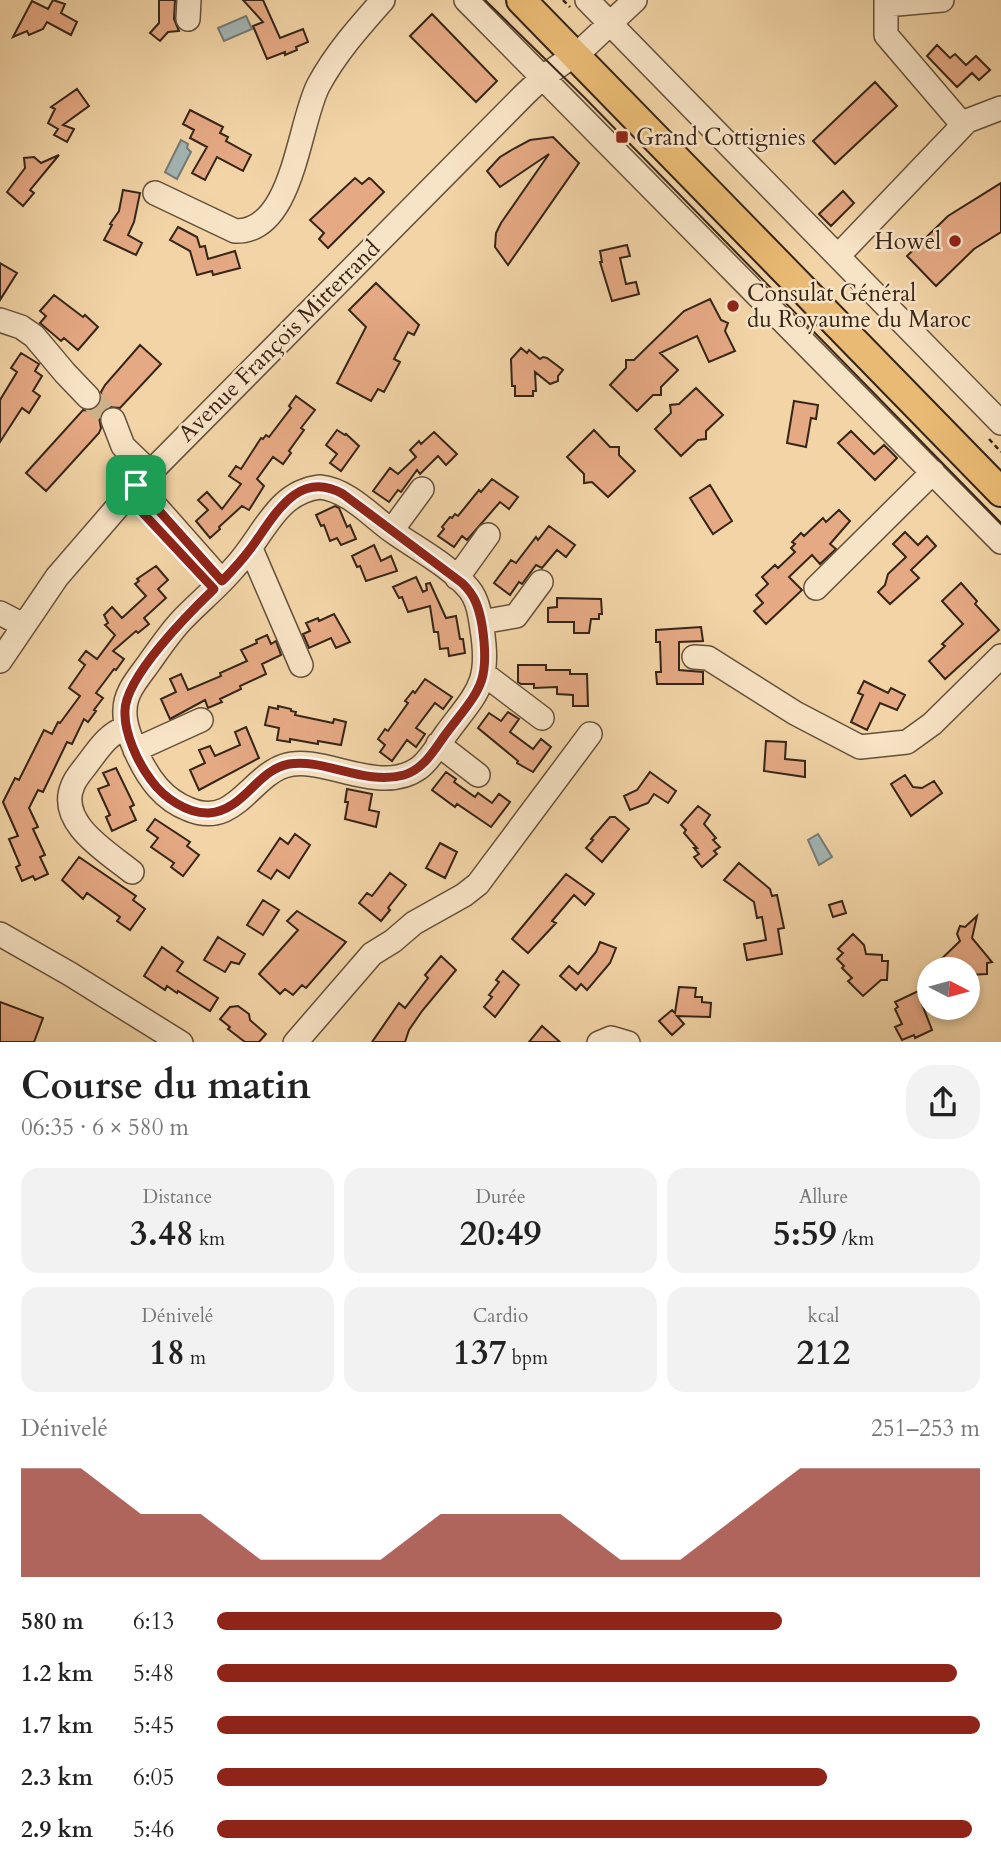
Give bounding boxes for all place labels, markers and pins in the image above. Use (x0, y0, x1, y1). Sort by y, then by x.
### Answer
place label: Grand Cottignies (636, 122, 806, 153)
marker: Grand Cottignies (614, 129, 630, 145)
place label: Howel (875, 226, 941, 257)
marker: Howel (947, 233, 963, 249)
place label: Consulat Général du Royaume du Maroc (747, 278, 971, 335)
marker: Consulat Général du Royaume du Maroc (725, 298, 741, 314)
pin (106, 455, 166, 515)

